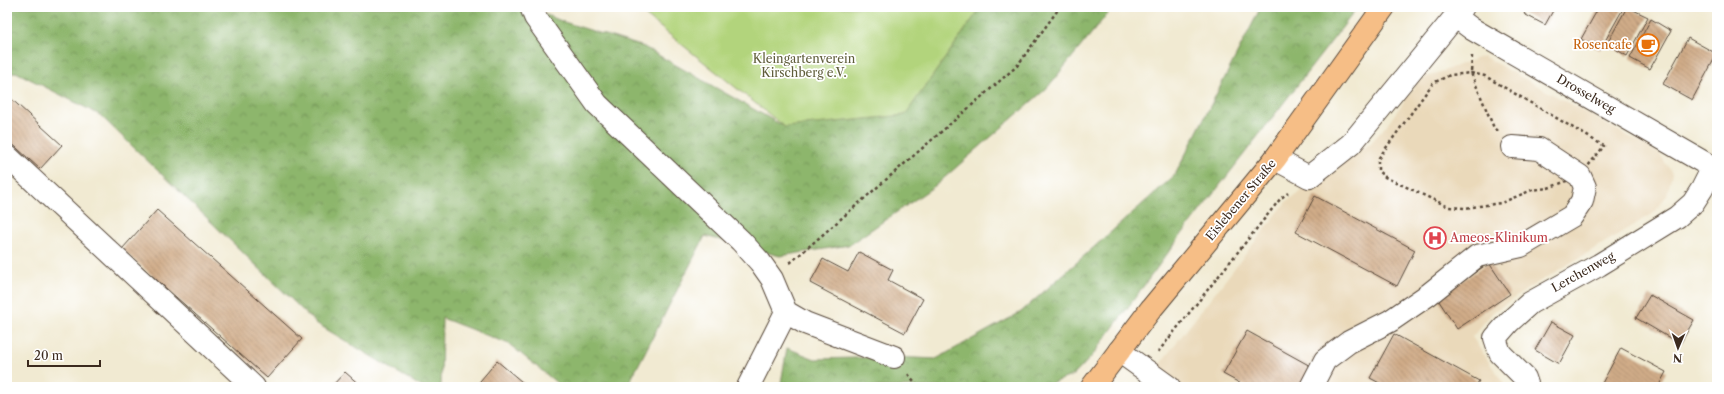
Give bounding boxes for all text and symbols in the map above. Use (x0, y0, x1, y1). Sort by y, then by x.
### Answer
cafe icon: Rosencafe (1635, 32, 1661, 58)
place label: Rosencafe (1573, 37, 1632, 52)
park label: Kleingartenverein Kirschberg e.V. (753, 51, 856, 80)
street label: Drosselweg (1554, 71, 1619, 117)
street label: Eislebener Straße (1202, 156, 1279, 243)
hospital icon: Ameos-Klinikum (1422, 225, 1448, 251)
place label: Ameos-Klinikum (1449, 230, 1548, 245)
street label: Lerchenweg (1549, 248, 1618, 295)
north arrow (1658, 328, 1698, 368)
scale bar (28, 342, 100, 368)
text: 20 m (34, 348, 63, 363)
text: N (1672, 351, 1683, 365)

